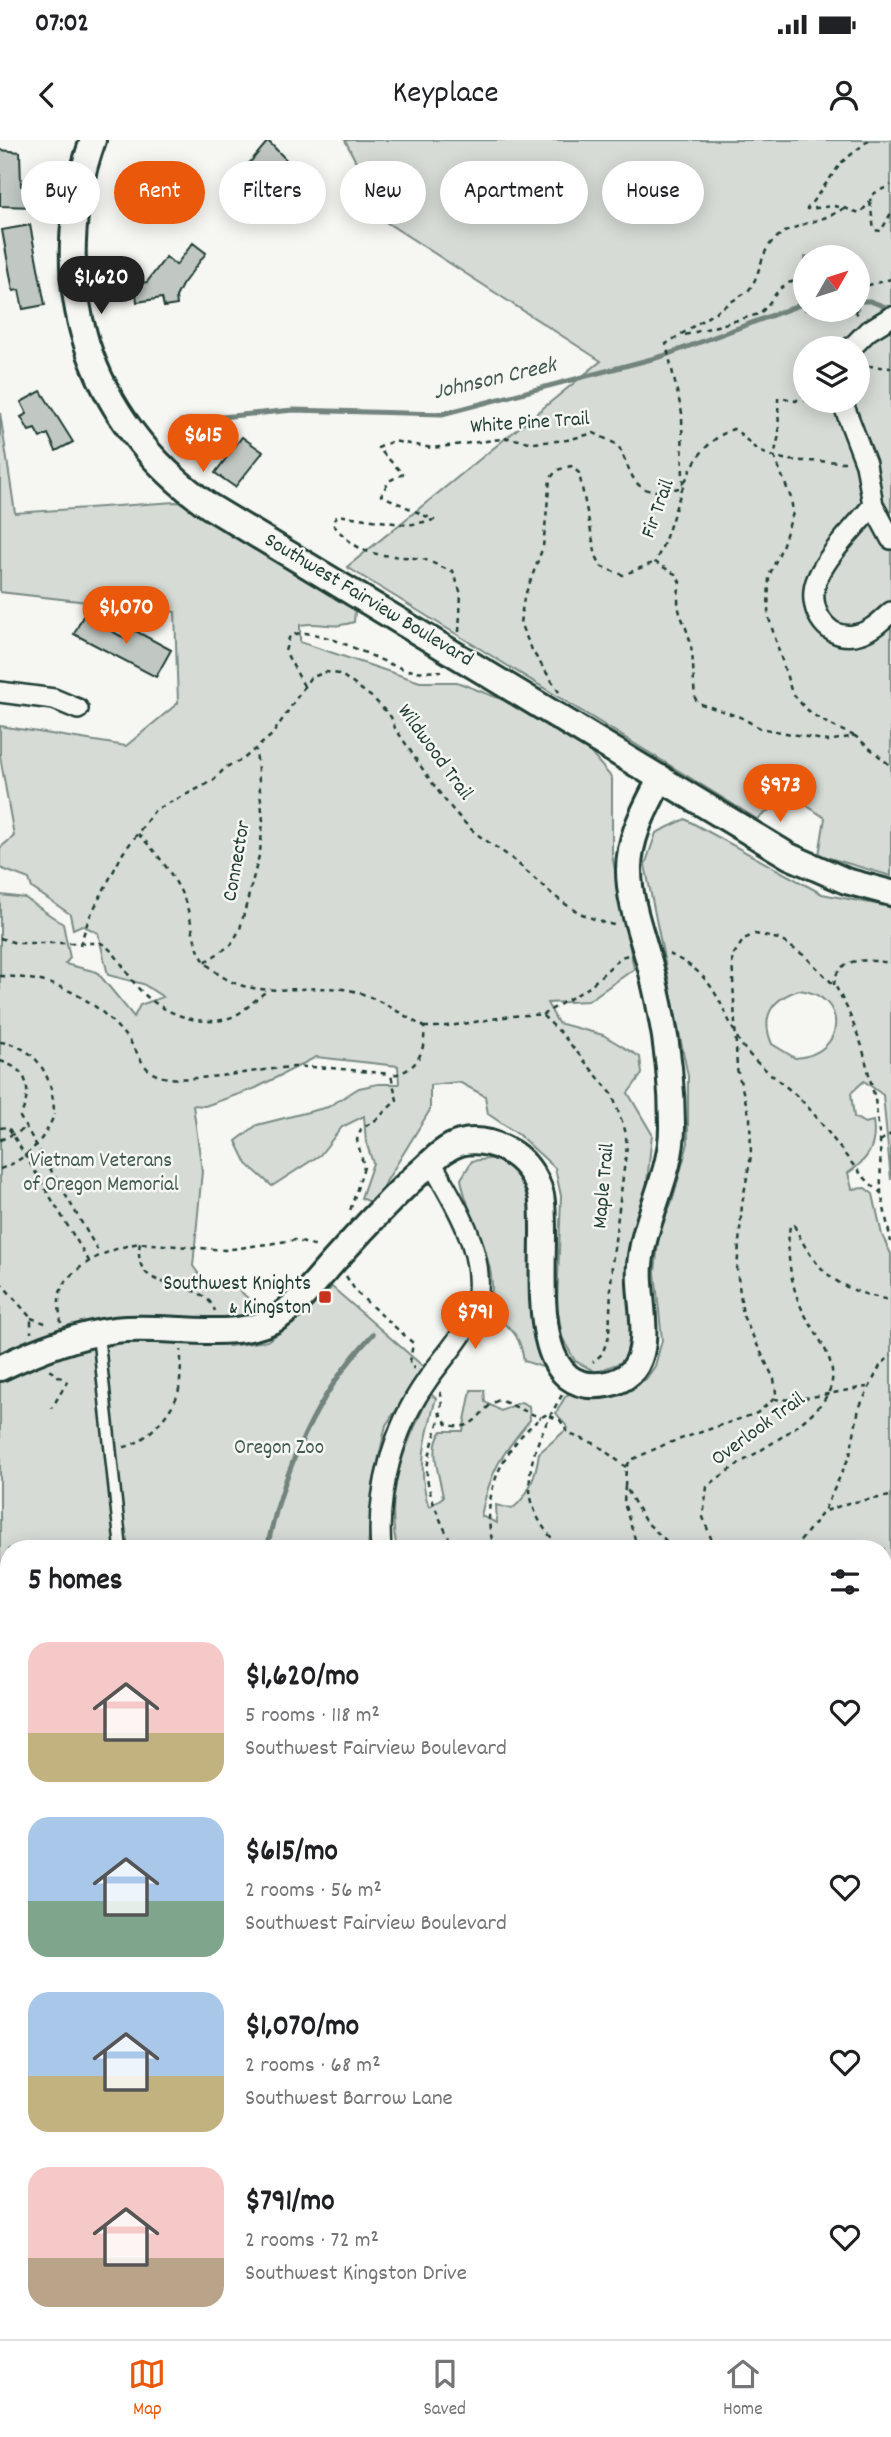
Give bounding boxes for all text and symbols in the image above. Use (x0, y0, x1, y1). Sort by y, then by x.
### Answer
text: 07:02 (35, 6, 89, 43)
text: Keyplace (392, 72, 499, 118)
icon: back (28, 76, 66, 114)
icon: person (825, 76, 863, 114)
chip: Buy (21, 161, 100, 224)
chip: Rent (114, 161, 205, 224)
chip: Filters (219, 161, 326, 224)
chip: New (340, 161, 426, 224)
chip: Apartment (440, 161, 588, 224)
chip: House (602, 161, 704, 224)
north arrow (793, 245, 870, 322)
map controls (793, 245, 870, 413)
pin: $1,620 (44, 256, 158, 316)
text: $1,620 (74, 262, 128, 295)
button: layers (793, 336, 870, 413)
water label: Johnson Creek (430, 349, 562, 410)
street label: White Pine Trail (469, 405, 591, 443)
pin: $615 (162, 414, 244, 474)
text: $615 (184, 420, 222, 453)
street label: Fir Trail (635, 475, 683, 543)
street label: Southwest Fairview Boulevard (258, 527, 478, 675)
pin: $1,070 (69, 587, 183, 646)
text: $1,070 (99, 592, 153, 625)
street label: Wildwood Trail (389, 699, 479, 807)
pin: $973 (739, 764, 821, 824)
text: $973 (759, 770, 801, 803)
street label: Connector (216, 818, 260, 904)
street label: Maple Trail (586, 1142, 624, 1230)
park label: Vietnam Veterans of Oregon Memorial (23, 1147, 179, 1201)
place label: Southwest Knights & Kingston (163, 1270, 311, 1324)
marker: Southwest Knights & Kingston (317, 1289, 333, 1305)
pin: $791 (434, 1292, 516, 1351)
text: $791 (457, 1297, 493, 1330)
street label: Overlook Trail (706, 1386, 812, 1474)
park label: Oregon Zoo (234, 1434, 324, 1464)
text: 5 homes (28, 1561, 122, 1604)
icon: filters (826, 1563, 864, 1601)
text: $1,620/mo (245, 1657, 359, 1700)
icon: home (84, 1670, 168, 1754)
icon: heart (826, 1693, 864, 1731)
text: 5 rooms · 118 m² (245, 1700, 380, 1733)
text: Southwest Fairview Boulevard (245, 1733, 507, 1766)
text: $615/mo (245, 1832, 338, 1875)
icon: home (84, 1845, 168, 1929)
icon: heart (826, 1868, 864, 1906)
text: 2 rooms · 56 m² (245, 1875, 382, 1908)
text: Southwest Fairview Boulevard (245, 1908, 507, 1941)
text: $1,070/mo (245, 2007, 359, 2050)
icon: home (84, 2020, 168, 2104)
icon: heart (826, 2043, 864, 2081)
text: 2 rooms · 68 m² (245, 2050, 381, 2083)
text: Southwest Barrow Lane (245, 2083, 453, 2116)
text: $791/mo (245, 2182, 335, 2225)
icon: home (84, 2195, 168, 2279)
icon: heart (826, 2218, 864, 2256)
text: 2 rooms · 72 m² (245, 2225, 379, 2258)
text: Southwest Kingston Drive (245, 2258, 467, 2291)
tab: Map (128, 2355, 166, 2424)
tab: Saved (423, 2355, 466, 2424)
tab: Home (723, 2355, 763, 2424)

